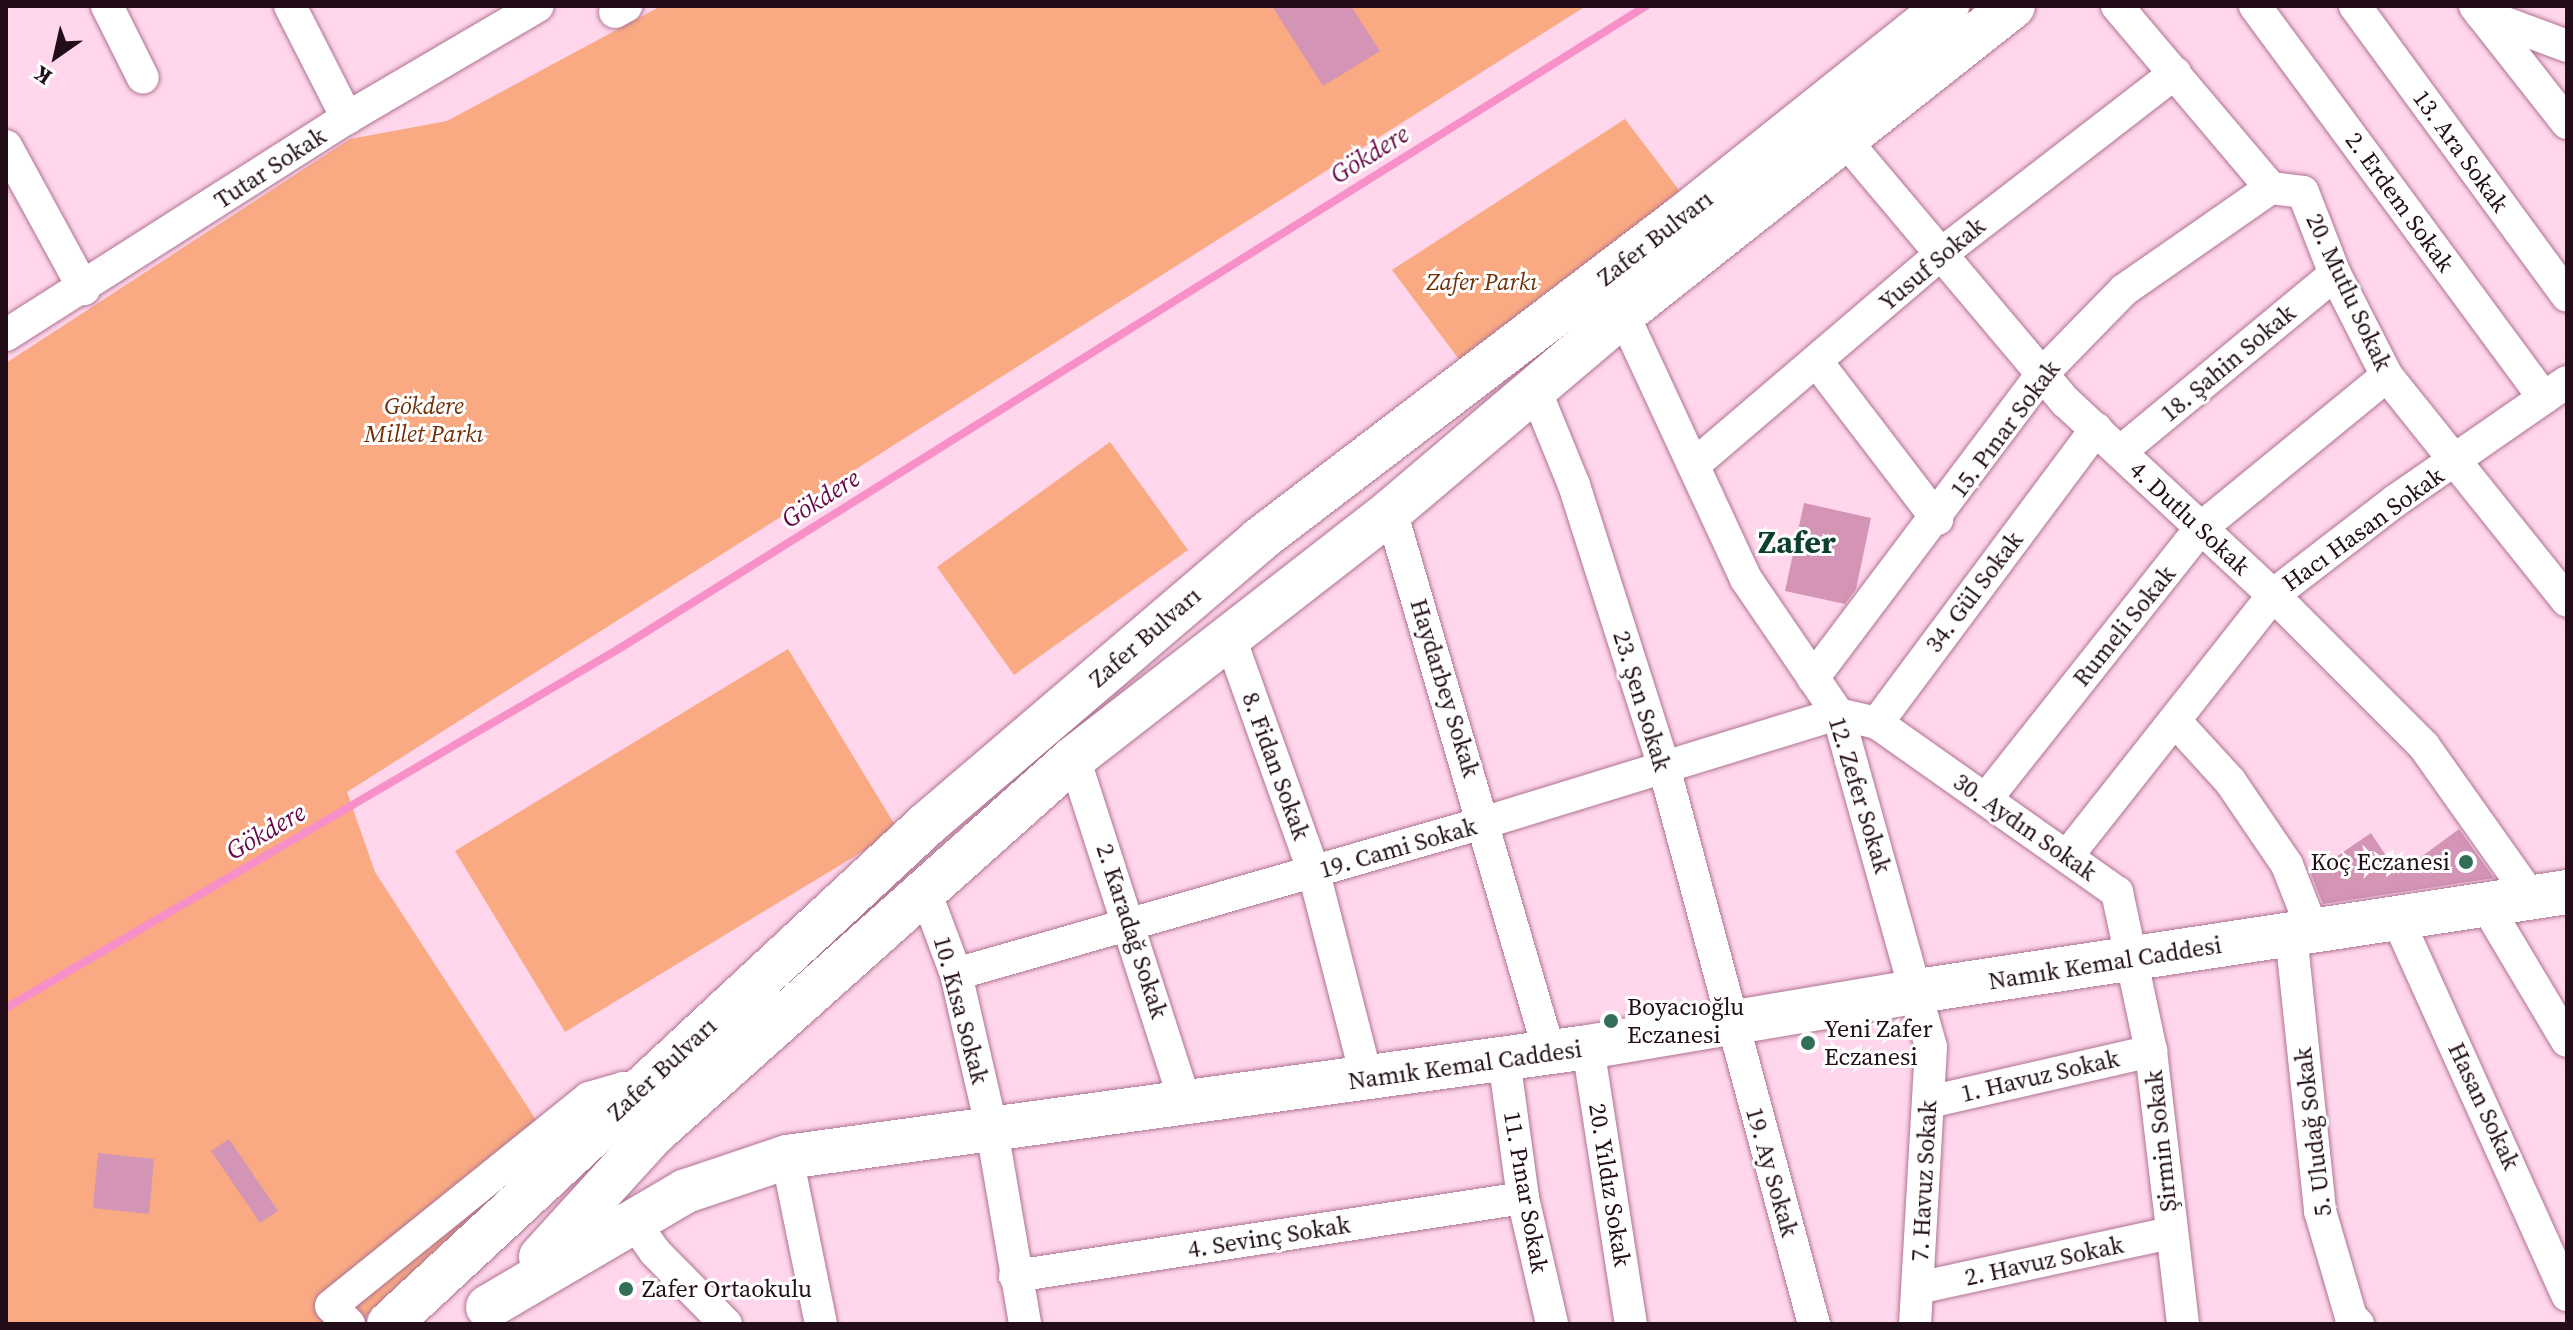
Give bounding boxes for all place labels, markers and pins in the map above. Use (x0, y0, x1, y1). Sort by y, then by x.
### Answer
place label: Koç Eczanesi (2310, 848, 2450, 876)
marker: Koç Eczanesi (2457, 853, 2475, 871)
place label: Boyacıoğlu Eczanesi (1627, 993, 1744, 1049)
marker: Boyacıoğlu Eczanesi (1602, 1012, 1620, 1030)
place label: Yeni Zafer Eczanesi (1824, 1015, 1933, 1071)
marker: Yeni Zafer Eczanesi (1799, 1034, 1817, 1052)
place label: Zafer Ortaokulu (642, 1275, 812, 1303)
marker: Zafer Ortaokulu (617, 1280, 635, 1298)

